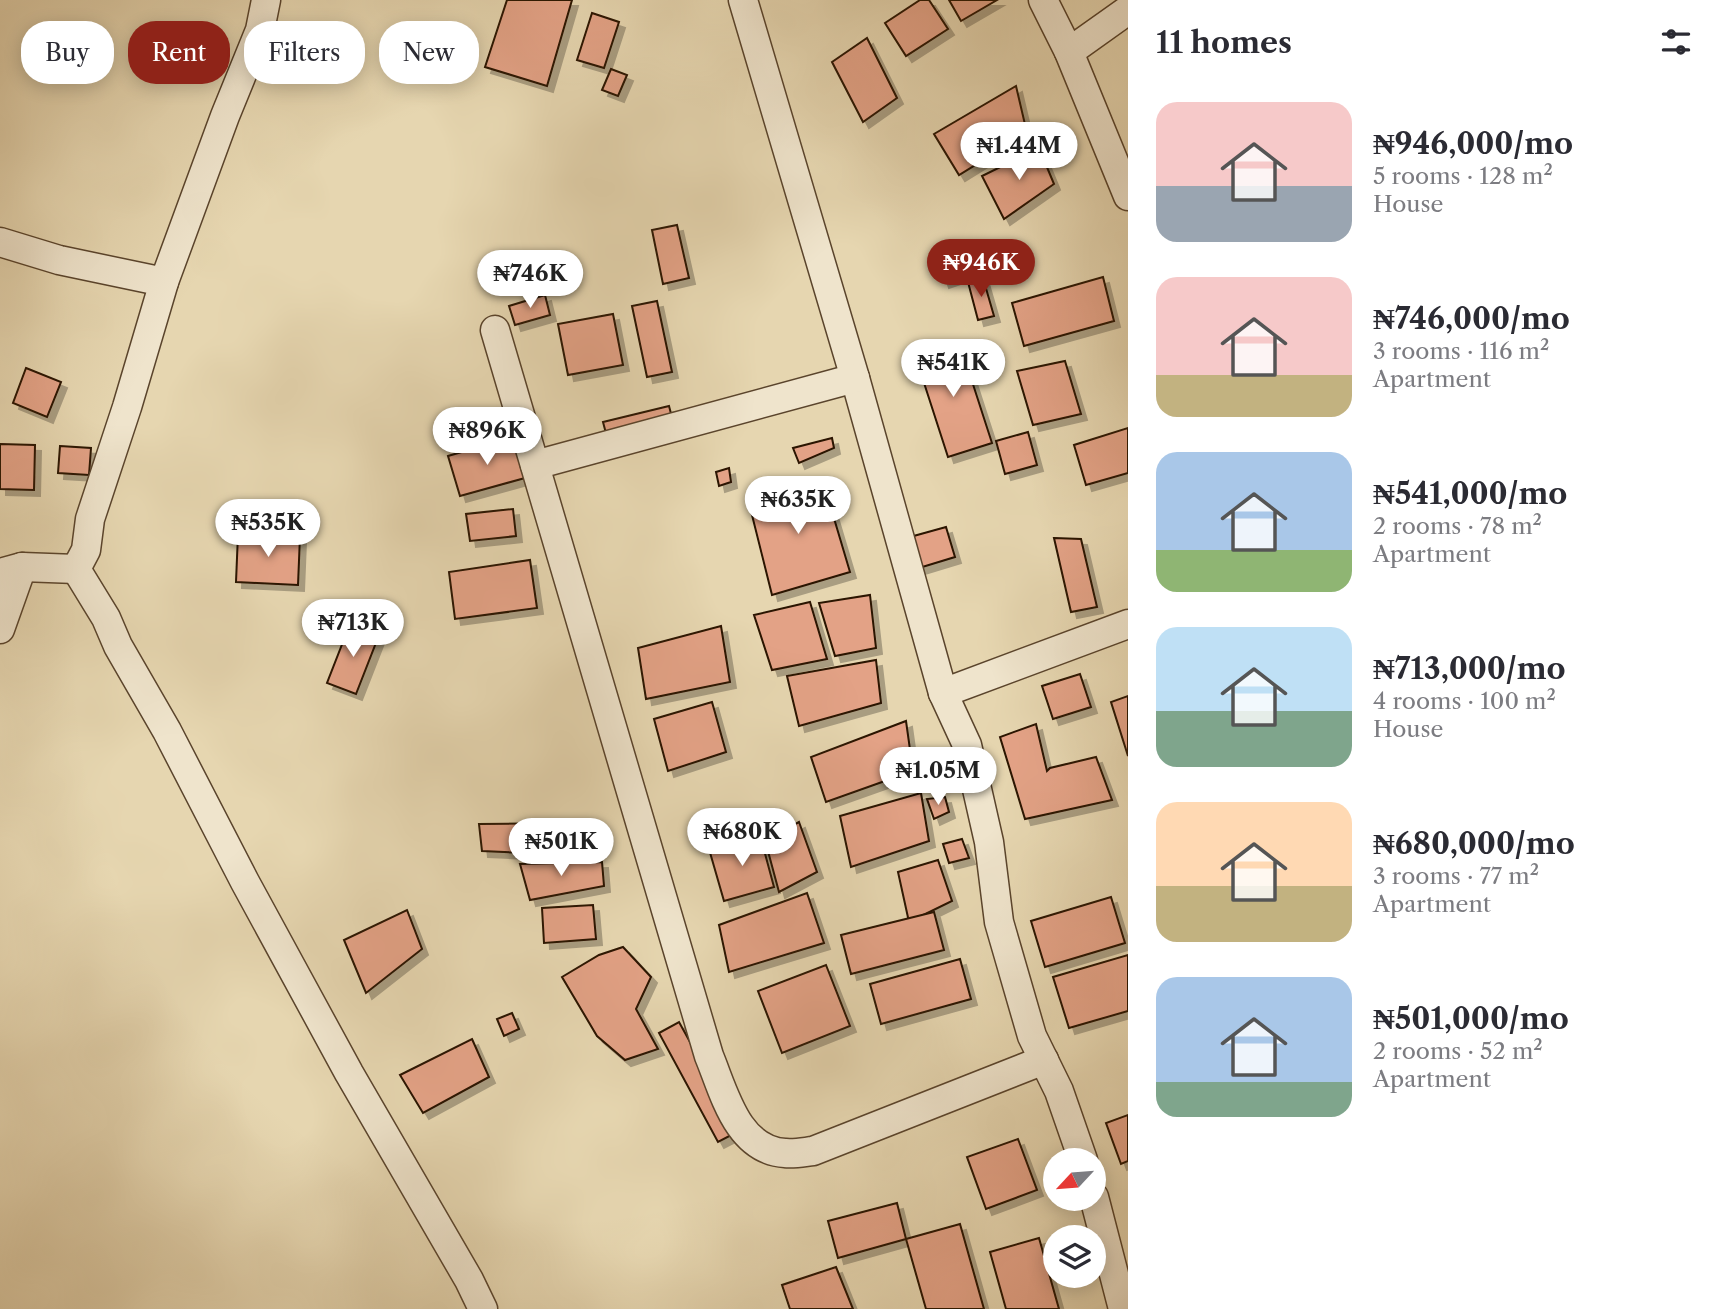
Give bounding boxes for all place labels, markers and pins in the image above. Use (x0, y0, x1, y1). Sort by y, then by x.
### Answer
pin: ₦1.44M (962, 122, 1076, 182)
pin: ₦946K (932, 240, 1030, 299)
pin: ₦746K (481, 250, 579, 310)
pin: ₦541K (904, 340, 1002, 399)
pin: ₦896K (438, 407, 536, 467)
pin: ₦635K (749, 476, 847, 536)
pin: ₦535K (219, 500, 317, 559)
pin: ₦713K (304, 600, 402, 659)
pin: ₦1.05M (881, 748, 995, 807)
pin: ₦680K (693, 808, 791, 868)
pin: ₦501K (512, 818, 610, 878)

